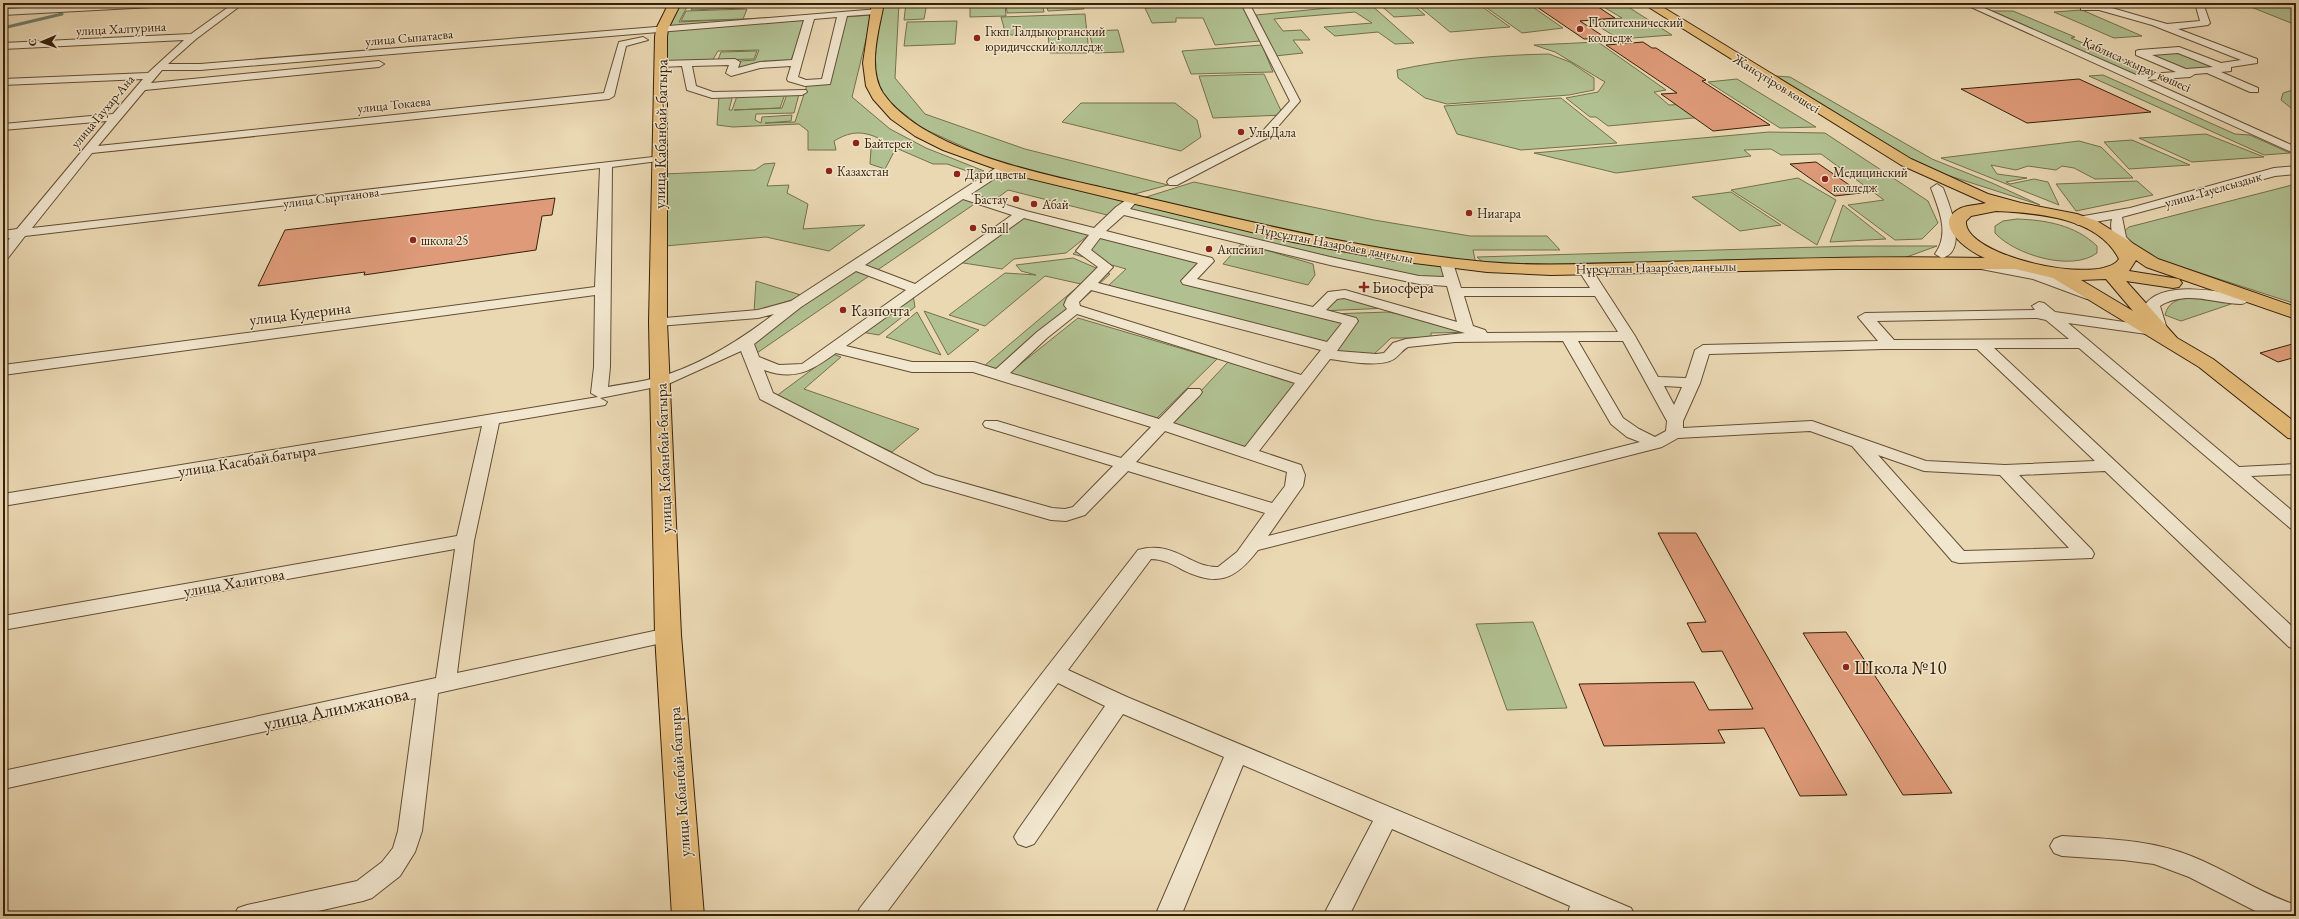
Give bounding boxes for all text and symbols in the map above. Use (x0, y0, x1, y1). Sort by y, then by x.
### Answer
place label: Политехнический колледж (1588, 14, 1683, 46)
street label: улица Халтурина (76, 18, 167, 39)
north arrow (22, 22, 62, 62)
place label: Гккп Талдыкорганский юридический колледж (985, 23, 1106, 55)
marker: Политехнический колледж (1575, 24, 1585, 34)
street label: улица Сыпатаева (364, 25, 454, 50)
marker: Гккп Талдыкорганский юридический колледж (972, 33, 982, 43)
street label: Қаблиса жырау көшесі (2080, 33, 2194, 96)
text: С (25, 38, 39, 46)
street label: Жансүгіров көшесі (1729, 49, 1823, 117)
street label: улица Кабанбай-батыра (649, 58, 672, 209)
street label: улица Гаухар-Ана (67, 70, 139, 152)
street label: улица Токаева (357, 92, 432, 117)
place label: УлыДала (1248, 124, 1297, 141)
marker: УлыДала (1236, 127, 1246, 137)
place label: Байтерек (864, 135, 913, 152)
marker: Байтерек (851, 138, 861, 148)
place label: Казахстан (837, 163, 889, 180)
place label: Медицинский колледж (1833, 164, 1908, 196)
marker: Казахстан (824, 166, 834, 176)
place label: Дари цветы (965, 166, 1026, 183)
street label: улица Тауелсыздык (2163, 167, 2264, 211)
marker: Дари цветы (952, 169, 962, 179)
marker: Медицинский колледж (1820, 174, 1830, 184)
street label: улица Сырттанова (282, 183, 381, 212)
place label: Бастау (974, 191, 1008, 208)
marker: Бастау (1011, 194, 1021, 204)
place label: Абай (1041, 196, 1069, 213)
marker: Абай (1029, 199, 1039, 209)
place label: Ниагара (1477, 205, 1522, 222)
marker: Ниагара (1464, 208, 1474, 218)
place label: Small (981, 220, 1009, 237)
street label: Нұрсұлтан Назарбаев даңғылы (1253, 220, 1415, 267)
marker: Small (968, 223, 978, 233)
place label: школа 25 (421, 232, 469, 249)
marker: школа 25 (408, 235, 418, 245)
place label: Акпейил (1216, 241, 1264, 258)
marker: Акпейил (1204, 244, 1214, 254)
street label: Нұрсұлтан Назарбаев даңғылы (1575, 258, 1737, 277)
place label: Биосфера (1372, 277, 1435, 298)
marker: Биосфера (1359, 282, 1369, 292)
street label: улица Кудерина (248, 297, 353, 330)
place label: Казпочта (851, 300, 911, 321)
marker: Казпочта (838, 305, 848, 315)
street label: улица Кабанбай-батыра (650, 382, 677, 533)
street label: улица Касабай батыра (177, 439, 318, 482)
street label: улица Халитова (182, 563, 287, 602)
place label: Школа №10 (1854, 655, 1947, 680)
marker: Школа №10 (1841, 662, 1851, 672)
street label: улица Алимжанова (261, 681, 411, 736)
street label: улица Кабанбай-батыра (664, 706, 695, 858)

